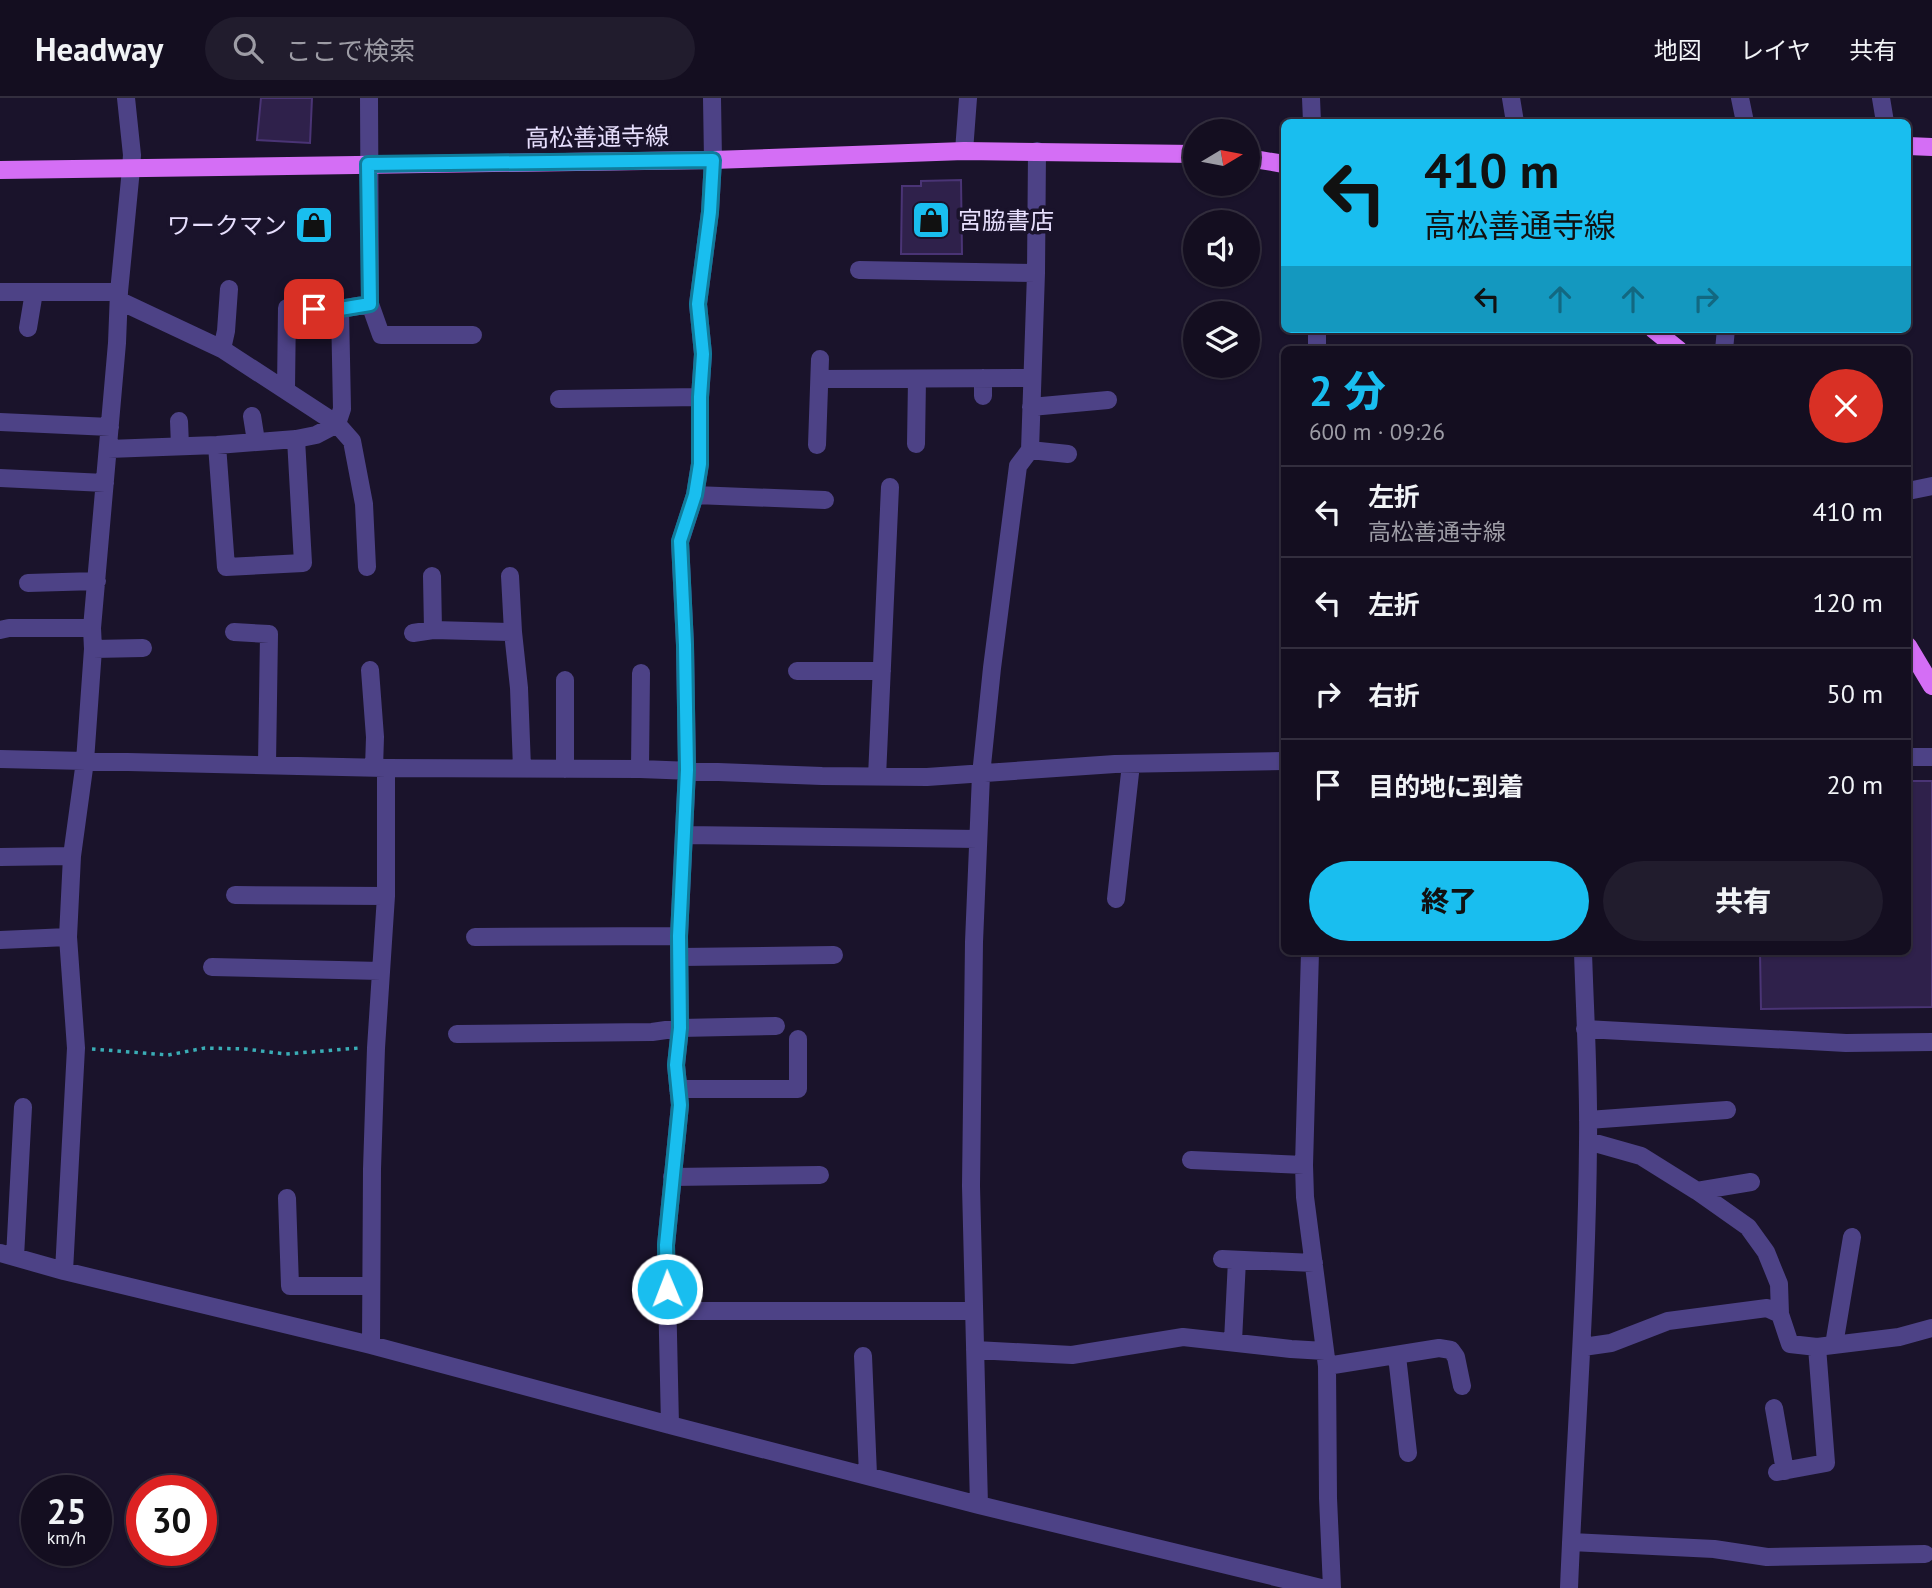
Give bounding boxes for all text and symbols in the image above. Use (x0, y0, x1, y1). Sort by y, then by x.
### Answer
search box (205, 17, 695, 80)
text: Headway (35, 27, 163, 70)
icon: search (229, 29, 267, 67)
text: ここで検索 (285, 34, 415, 67)
text: 地図 (1654, 35, 1702, 66)
text: レイヤ (1740, 35, 1811, 66)
text: 共有 (1849, 35, 1897, 66)
north arrow (1183, 119, 1260, 196)
map controls (1183, 119, 1260, 378)
street label: 高松善通寺線 (525, 120, 669, 154)
text: 410 m (1424, 138, 1559, 202)
icon: left (1309, 147, 1400, 238)
shop icon: 宮脇書店 (910, 199, 952, 241)
shop icon: ワークマン (293, 204, 335, 246)
text: 高松善通寺線 (1424, 204, 1616, 246)
place label: 宮脇書店 (958, 205, 1054, 236)
place label: ワークマン (167, 210, 287, 241)
button: sound (1183, 210, 1260, 287)
pin (284, 279, 344, 339)
icon: left (1468, 280, 1506, 318)
icon: ahead (1541, 280, 1579, 318)
icon: ahead (1614, 280, 1652, 318)
icon: right (1687, 280, 1725, 318)
icon: arrive (295, 290, 333, 328)
button: layers (1183, 301, 1260, 378)
text: 2 分 (1309, 363, 1385, 418)
button: close (1809, 369, 1883, 443)
text: 600 m · 09:26 (1309, 417, 1445, 446)
text: 左折 (1368, 480, 1420, 513)
icon: left (1309, 493, 1347, 531)
text: 410 m (1812, 495, 1883, 528)
text: 高松善通寺線 (1368, 517, 1506, 546)
icon: left (1309, 584, 1347, 622)
text: 120 m (1812, 586, 1883, 619)
text: 左折 (1368, 588, 1420, 621)
icon: right (1309, 675, 1347, 713)
text: 50 m (1827, 677, 1883, 710)
text: 右折 (1368, 679, 1420, 712)
icon: arrive (1309, 766, 1347, 804)
text: 20 m (1827, 768, 1883, 801)
text: 目的地に到着 (1368, 770, 1524, 803)
button: 終了 (1309, 861, 1589, 941)
button: 共有 (1603, 861, 1883, 941)
position arrow (630, 1252, 704, 1326)
speed limit sign: 30 (126, 1475, 217, 1566)
text: 25 (47, 1488, 86, 1534)
text: km/h (47, 1526, 86, 1549)

